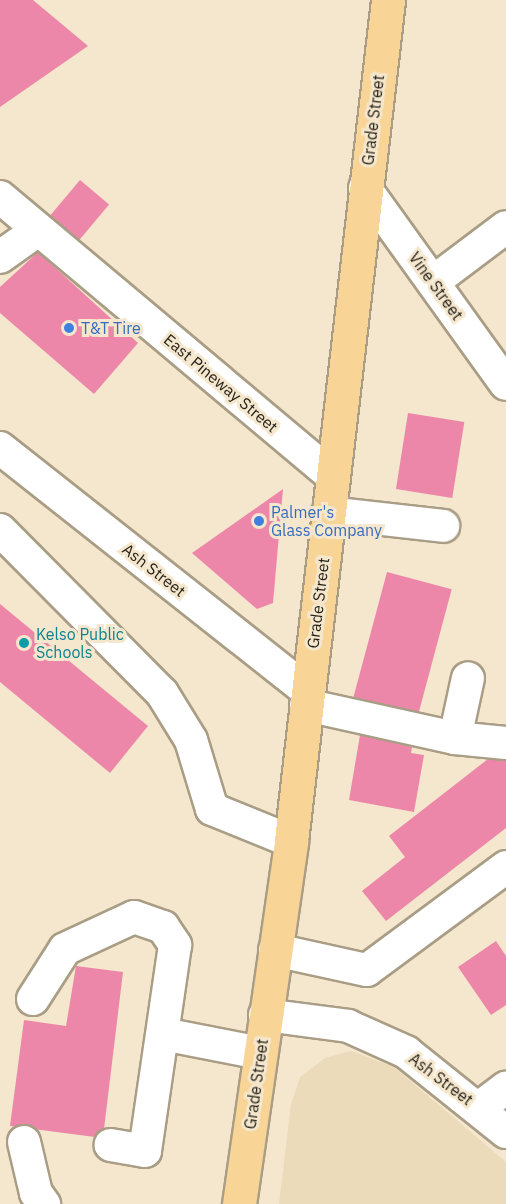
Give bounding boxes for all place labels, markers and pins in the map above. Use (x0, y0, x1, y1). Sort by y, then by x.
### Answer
place label: T&T Tire (81, 318, 141, 338)
marker: T&T Tire (62, 321, 76, 335)
place label: Palmer's Glass Company (271, 502, 382, 540)
marker: Palmer's Glass Company (252, 514, 266, 528)
place label: Kelso Public Schools (36, 624, 124, 662)
marker: Kelso Public Schools (17, 636, 31, 650)

